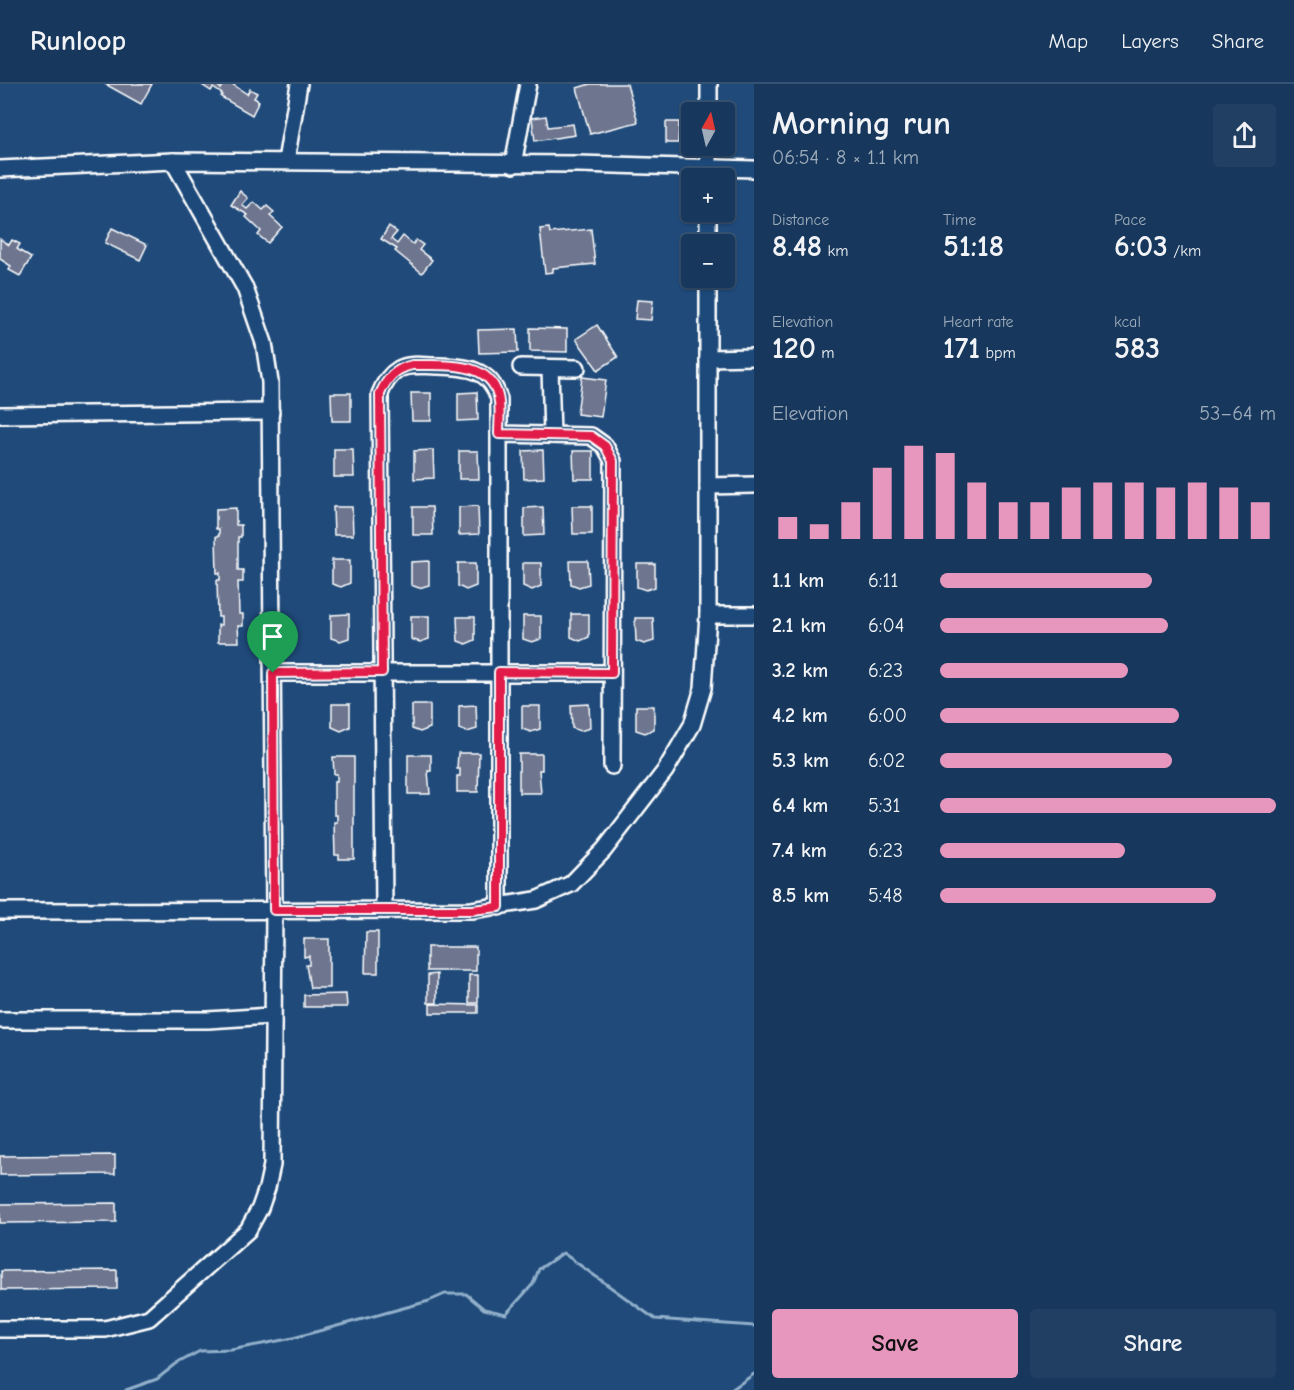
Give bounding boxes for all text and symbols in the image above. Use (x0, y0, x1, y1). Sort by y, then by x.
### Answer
text: Runloop (30, 25, 126, 57)
text: Map (1049, 29, 1088, 53)
text: Layers (1121, 29, 1179, 53)
text: Share (1212, 29, 1264, 53)
north arrow (681, 102, 735, 156)
map controls (681, 102, 735, 288)
text: Morning run (772, 104, 951, 142)
button: share (1213, 104, 1276, 167)
text: 06:54 · 8 × 1.1 km (772, 146, 919, 169)
button: + (681, 168, 735, 222)
text: Distance (772, 211, 829, 229)
text: Time (943, 211, 976, 229)
text: Pace (1114, 211, 1146, 229)
text: 8.48 (772, 229, 822, 264)
text: 51:18 (943, 229, 1004, 264)
text: 6:03 (1114, 229, 1168, 264)
button: − (681, 234, 735, 288)
text: km (822, 242, 849, 260)
text: /km (1168, 242, 1201, 260)
text: Elevation (772, 313, 833, 331)
text: Heart rate (943, 313, 1014, 331)
text: kcal (1114, 313, 1141, 331)
text: 120 (772, 331, 816, 366)
text: 171 (943, 331, 980, 366)
text: 583 (1114, 331, 1160, 366)
text: m (816, 344, 834, 362)
text: bpm (980, 344, 1016, 362)
text: Elevation (772, 402, 849, 425)
text: 53–64 m (1199, 402, 1276, 425)
text: 1.1 km (772, 569, 824, 592)
text: 6:11 (868, 569, 898, 592)
pin (247, 611, 298, 673)
text: 2.1 km (772, 614, 826, 637)
text: 6:04 (868, 614, 904, 637)
icon: arrive (256, 620, 289, 653)
text: 3.2 km (772, 659, 828, 682)
text: 6:23 (868, 659, 903, 682)
text: 4.2 km (772, 704, 828, 727)
text: 6:00 (868, 704, 907, 727)
text: 5.3 km (772, 749, 829, 772)
text: 6:02 (868, 749, 905, 772)
text: 6.4 km (772, 794, 828, 817)
text: 5:31 (868, 794, 901, 817)
text: 7.4 km (772, 839, 827, 862)
text: 6:23 (868, 839, 903, 862)
text: 8.5 km (772, 884, 829, 907)
text: 5:48 (868, 884, 902, 907)
button: Save (772, 1309, 1018, 1378)
button: Share (1030, 1309, 1276, 1378)

